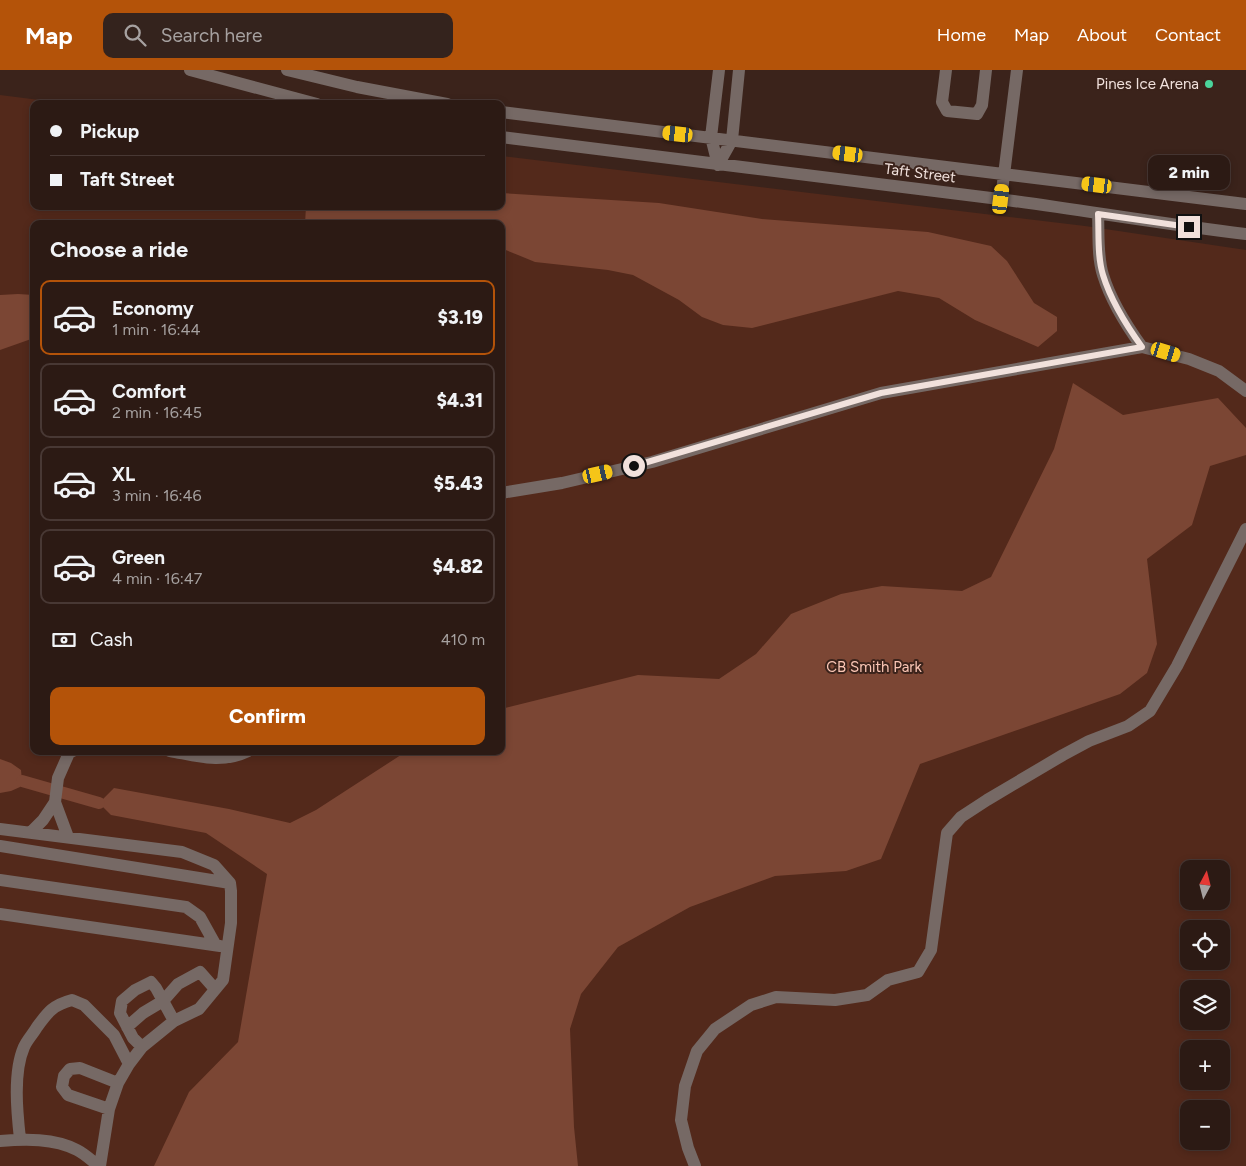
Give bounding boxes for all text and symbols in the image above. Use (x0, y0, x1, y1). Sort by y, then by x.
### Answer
search box (103, 13, 453, 58)
text: Map (25, 21, 73, 50)
icon: search (121, 21, 149, 49)
text: Search here (161, 24, 262, 47)
text: Home (937, 24, 986, 46)
text: Map (1014, 24, 1049, 46)
text: About (1077, 24, 1127, 46)
text: Contact (1155, 24, 1221, 46)
place label: Pines Ice Arena (1096, 75, 1199, 93)
marker: Pines Ice Arena (1203, 78, 1215, 90)
text: Pickup (80, 120, 139, 143)
car (662, 125, 693, 143)
car (832, 145, 863, 163)
callout: 2 min (1148, 154, 1230, 190)
street label: Taft Street (883, 160, 957, 186)
text: 2 min (1169, 163, 1209, 182)
text: Taft Street (80, 168, 175, 191)
car (1081, 176, 1112, 194)
car (991, 183, 1010, 215)
route end (1178, 216, 1200, 238)
text: Choose a ride (50, 236, 188, 263)
icon: car (52, 295, 97, 340)
text: Economy (112, 297, 194, 320)
text: $3.19 (438, 306, 483, 329)
text: 1 min · 16:44 (112, 320, 200, 339)
car (1149, 340, 1182, 364)
icon: car (52, 378, 97, 423)
text: Comfort (112, 380, 187, 403)
text: $4.31 (437, 389, 483, 412)
text: 2 min · 16:45 (112, 403, 202, 422)
route start (623, 455, 645, 477)
icon: car (52, 461, 97, 506)
text: XL (112, 463, 135, 486)
car (581, 463, 614, 485)
text: $5.43 (434, 472, 483, 495)
text: 3 min · 16:46 (112, 486, 202, 505)
icon: car (52, 544, 97, 589)
text: Green (112, 546, 165, 569)
text: $4.82 (433, 555, 483, 578)
text: 4 min · 16:47 (112, 569, 202, 588)
icon: cash (50, 626, 78, 654)
text: Cash (90, 628, 133, 651)
text: 410 m (441, 630, 485, 649)
park label: CB Smith Park (826, 658, 922, 676)
button: Confirm (50, 687, 485, 745)
north arrow (1180, 860, 1230, 910)
map controls (1180, 860, 1230, 1150)
button: locate (1180, 920, 1230, 970)
button: layers (1180, 980, 1230, 1030)
button: + (1180, 1040, 1230, 1090)
button: − (1180, 1100, 1230, 1150)

